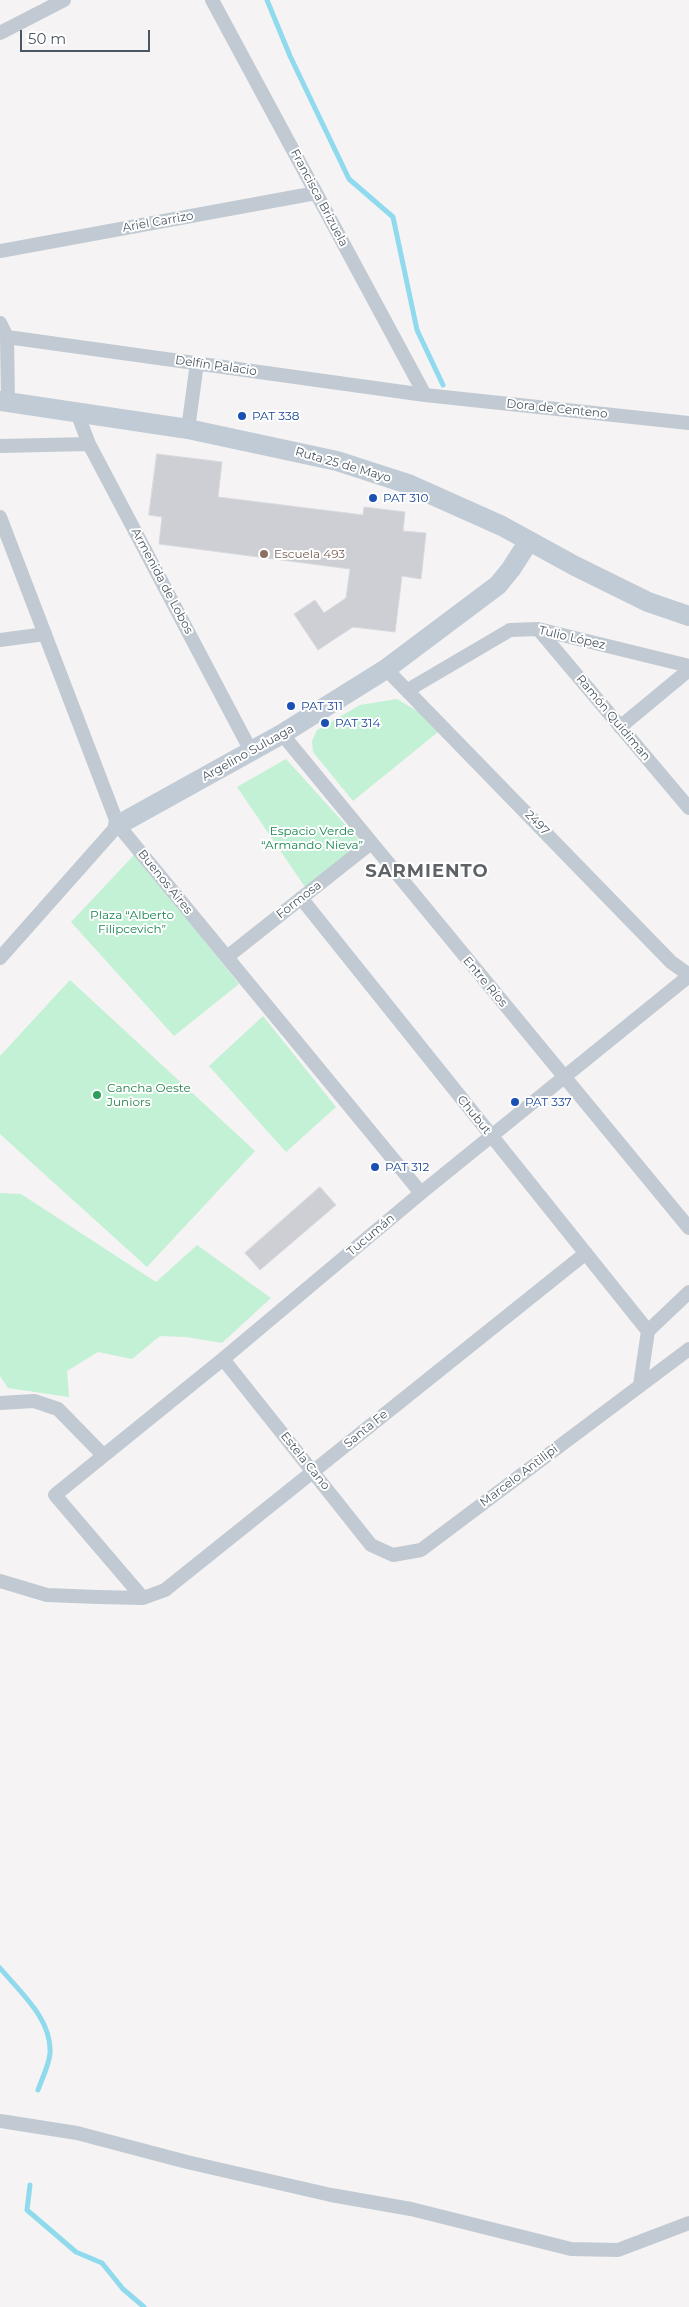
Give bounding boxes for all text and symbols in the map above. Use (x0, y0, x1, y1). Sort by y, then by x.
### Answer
scale bar (22, 20, 152, 52)
text: 50 m (28, 29, 66, 48)
street label: Francisca Brizuela (287, 147, 351, 249)
street label: Ariel Carrizo (121, 209, 195, 235)
street label: Delfín Palacio (174, 353, 258, 379)
street label: Dora de Centeno (506, 397, 608, 421)
place label: PAT 338 (252, 409, 299, 423)
marker: PAT 338 (236, 410, 248, 422)
street label: Ruta 25 de Mayo (293, 444, 393, 486)
place label: PAT 310 (383, 491, 428, 505)
marker: PAT 310 (367, 492, 379, 504)
street label: Armenida de Lobos (128, 526, 196, 636)
place label: Escuela 493 (274, 547, 345, 561)
marker: Escuela 493 (258, 548, 270, 560)
street label: Tulio López (537, 623, 607, 653)
street label: Ramón Quidiman (573, 672, 653, 764)
place label: PAT 311 (301, 699, 343, 713)
marker: PAT 311 (285, 700, 297, 712)
place label: PAT 314 (335, 716, 380, 730)
marker: PAT 314 (319, 717, 331, 729)
street label: Argelino Suluaga (199, 722, 297, 784)
street label: 2497 (522, 808, 552, 838)
park label: Espacio Verde “Armando Nieva” (261, 824, 363, 852)
street label: Buenos Aires (135, 847, 195, 917)
district label: SARMIENTO (364, 861, 490, 883)
street label: Formosa (274, 878, 324, 922)
park label: Plaza “Alberto Filipcevich” (90, 908, 174, 936)
street label: Entre Ríos (460, 954, 510, 1010)
place label: Cancha Oeste Juniors (107, 1081, 191, 1109)
marker: Cancha Oeste Juniors (91, 1089, 103, 1101)
street label: Chubut (454, 1093, 494, 1137)
place label: PAT 337 (525, 1095, 572, 1109)
marker: PAT 337 (509, 1096, 521, 1108)
place label: PAT 312 (385, 1160, 429, 1174)
marker: PAT 312 (369, 1161, 381, 1173)
street label: Tucumán (344, 1211, 398, 1259)
street label: Santa Fe (341, 1407, 391, 1451)
street label: Estela Cano (277, 1429, 333, 1493)
street label: Marcelo Antilipi (477, 1442, 561, 1510)

